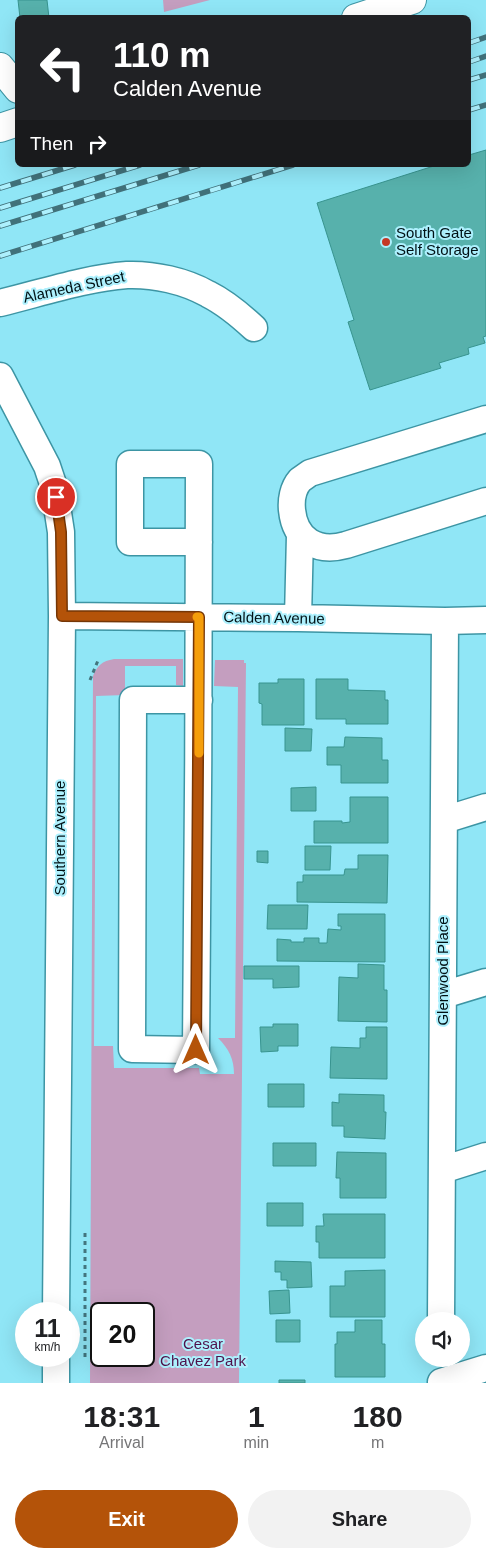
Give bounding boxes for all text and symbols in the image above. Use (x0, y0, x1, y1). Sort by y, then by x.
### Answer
icon: left (30, 35, 95, 100)
text: 110 m (113, 35, 210, 74)
text: Calden Avenue (113, 76, 262, 101)
icon: right (83, 130, 111, 158)
text: Then (30, 133, 73, 154)
place label: South Gate Self Storage (396, 224, 479, 258)
marker: South Gate Self Storage (380, 236, 392, 248)
street label: Alameda Street (22, 267, 127, 306)
pin (35, 476, 77, 518)
icon: arrive (42, 483, 70, 511)
street label: Calden Avenue (223, 608, 325, 627)
street label: Southern Avenue (51, 781, 68, 895)
street label: Glenwood Place (434, 916, 451, 1026)
position arrow (169, 1023, 221, 1075)
speed limit sign: 20 (90, 1302, 155, 1367)
map controls (415, 1312, 470, 1367)
button: sound (415, 1312, 470, 1367)
text: 11 (34, 1314, 61, 1342)
park label: Cesar Chavez Park (160, 1335, 246, 1369)
text: km/h (34, 1340, 61, 1354)
text: 18:31 (83, 1400, 160, 1433)
text: 1 (248, 1400, 265, 1433)
text: 180 (353, 1400, 403, 1433)
text: Arrival (99, 1434, 144, 1451)
text: min (243, 1434, 269, 1451)
text: m (371, 1434, 384, 1451)
button: Exit (15, 1490, 238, 1548)
button: Share (248, 1490, 471, 1548)

